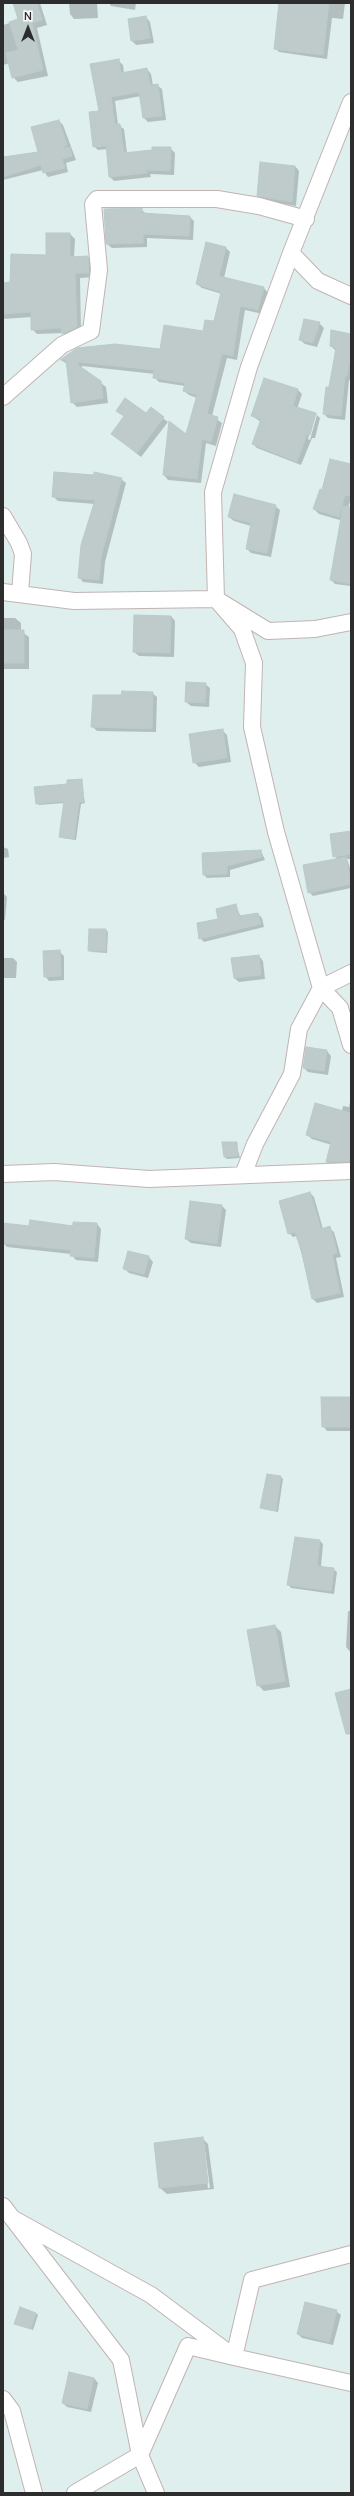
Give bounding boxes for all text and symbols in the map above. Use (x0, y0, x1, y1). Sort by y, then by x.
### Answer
north arrow (8, 8, 48, 48)
text: N (24, 8, 32, 23)

